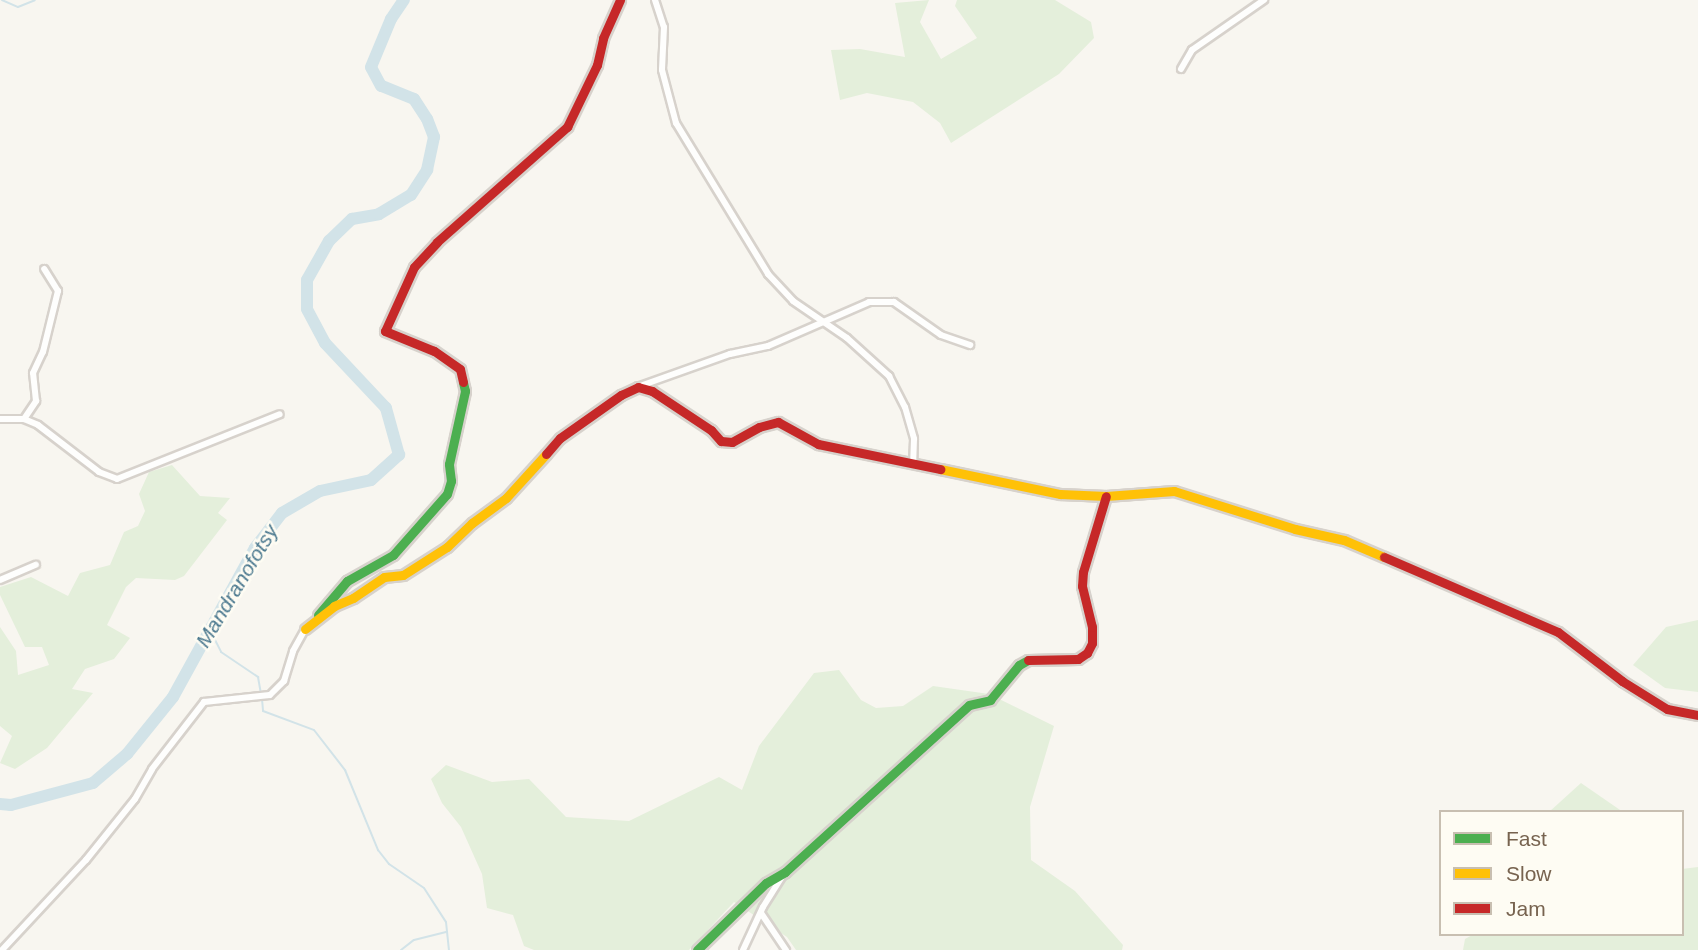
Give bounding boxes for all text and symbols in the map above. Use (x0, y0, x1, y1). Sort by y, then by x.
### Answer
water label: Mandranofotsy (190, 520, 284, 652)
legend (1439, 810, 1684, 936)
text: Fast (1506, 827, 1547, 850)
text: Slow (1506, 862, 1552, 885)
text: Jam (1506, 897, 1546, 920)

